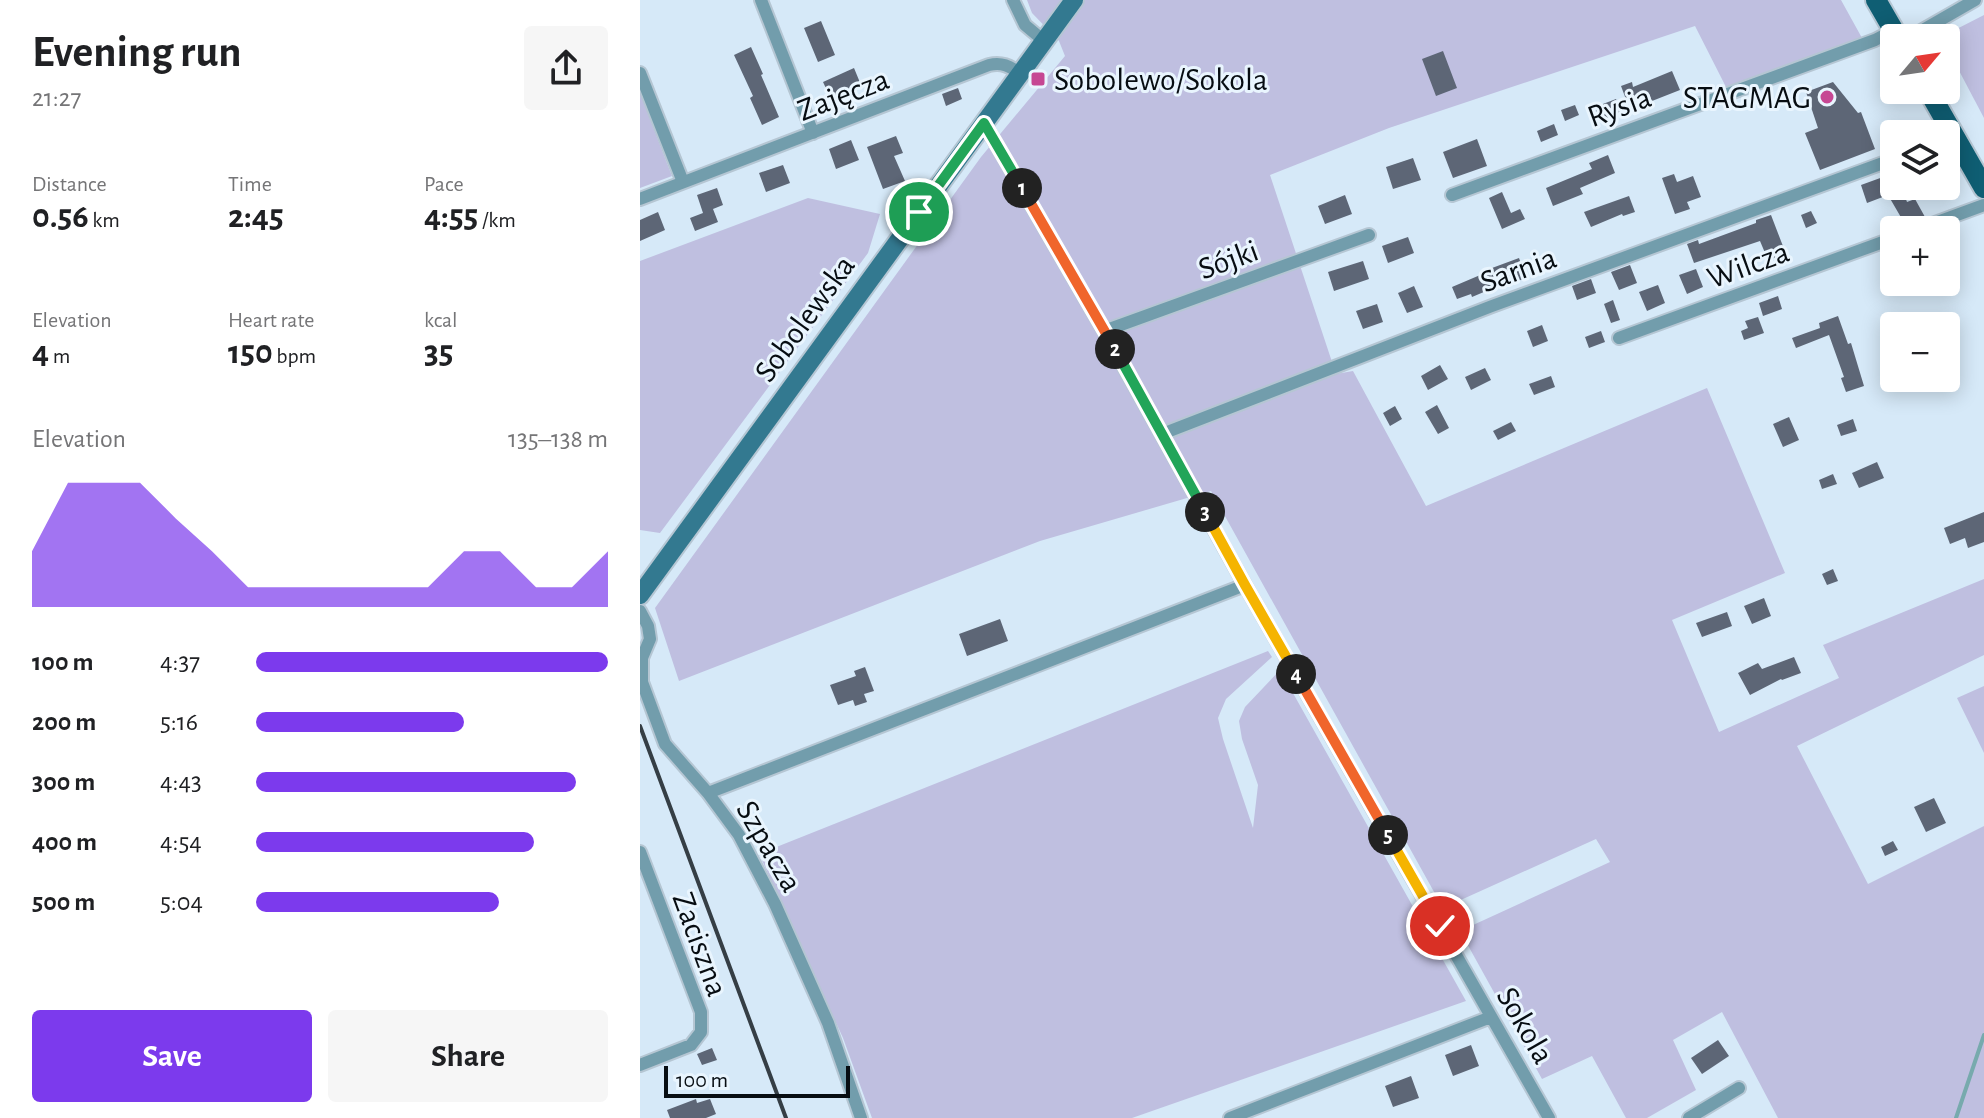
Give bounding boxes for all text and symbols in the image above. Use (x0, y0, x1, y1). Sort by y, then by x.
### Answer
north arrow (1880, 24, 1960, 104)
map controls (1880, 24, 1960, 392)
button: share (524, 26, 608, 110)
text: Evening run (32, 31, 241, 75)
street label: Zajęcza (793, 63, 894, 127)
place label: Sobolewo/Sokola (1054, 64, 1268, 96)
marker: Sobolewo/Sokola (1029, 70, 1047, 88)
street label: Rysia (1583, 81, 1655, 133)
place label: STAGMAG (1683, 82, 1811, 114)
text: 21:27 (32, 85, 81, 111)
marker: STAGMAG (1818, 88, 1836, 106)
button: layers (1880, 120, 1960, 200)
pin: 1 (1002, 168, 1042, 208)
text: Distance (32, 173, 107, 195)
text: Time (228, 173, 272, 195)
text: Pace (424, 173, 464, 195)
text: 1 (1018, 177, 1026, 199)
pin (885, 178, 953, 246)
icon: arrive (897, 190, 941, 234)
text: 0.56 (32, 200, 89, 234)
text: 2:45 (228, 200, 284, 234)
text: 4:55 (424, 200, 478, 234)
text: km (89, 209, 120, 231)
text: /km (478, 209, 516, 231)
button: + (1880, 216, 1960, 296)
street label: Sójki (1194, 234, 1262, 285)
street label: Wilcza (1703, 235, 1794, 294)
street label: Sarnia (1476, 242, 1561, 298)
street label: Sobolewska (749, 250, 861, 388)
text: Elevation (32, 309, 112, 331)
text: Heart rate (228, 309, 314, 331)
text: kcal (424, 309, 458, 331)
button: − (1880, 312, 1960, 392)
pin: 2 (1095, 329, 1135, 369)
text: 4 (32, 336, 49, 370)
text: 150 (228, 336, 273, 370)
text: 35 (424, 336, 453, 370)
text: 2 (1110, 338, 1120, 360)
text: m (49, 345, 70, 367)
text: bpm (273, 345, 316, 367)
text: Elevation (32, 426, 126, 452)
text: 135–138 m (508, 426, 608, 452)
pin: 3 (1185, 492, 1225, 532)
text: 3 (1200, 501, 1210, 523)
text: 100 m (32, 649, 93, 675)
text: 4:37 (160, 649, 200, 675)
pin: 4 (1276, 654, 1316, 694)
text: 4 (1290, 663, 1302, 685)
text: 200 m (32, 709, 96, 735)
text: 5:16 (160, 709, 198, 735)
text: 300 m (32, 769, 95, 795)
text: 4:43 (160, 769, 202, 795)
street label: Szpacza (730, 795, 808, 898)
pin: 5 (1368, 815, 1408, 855)
text: 5 (1383, 824, 1393, 846)
text: 400 m (32, 829, 97, 855)
text: 4:54 (160, 829, 202, 855)
street label: Zaciszna (667, 888, 734, 1001)
text: 500 m (32, 889, 95, 915)
text: 5:04 (160, 889, 203, 915)
pin (1406, 892, 1474, 960)
icon: check (1418, 904, 1462, 948)
street label: Sokola (1491, 982, 1560, 1069)
button: Save (32, 1010, 312, 1102)
button: Share (328, 1010, 608, 1102)
scale bar (664, 1062, 850, 1098)
text: 100 m (676, 1069, 728, 1091)

